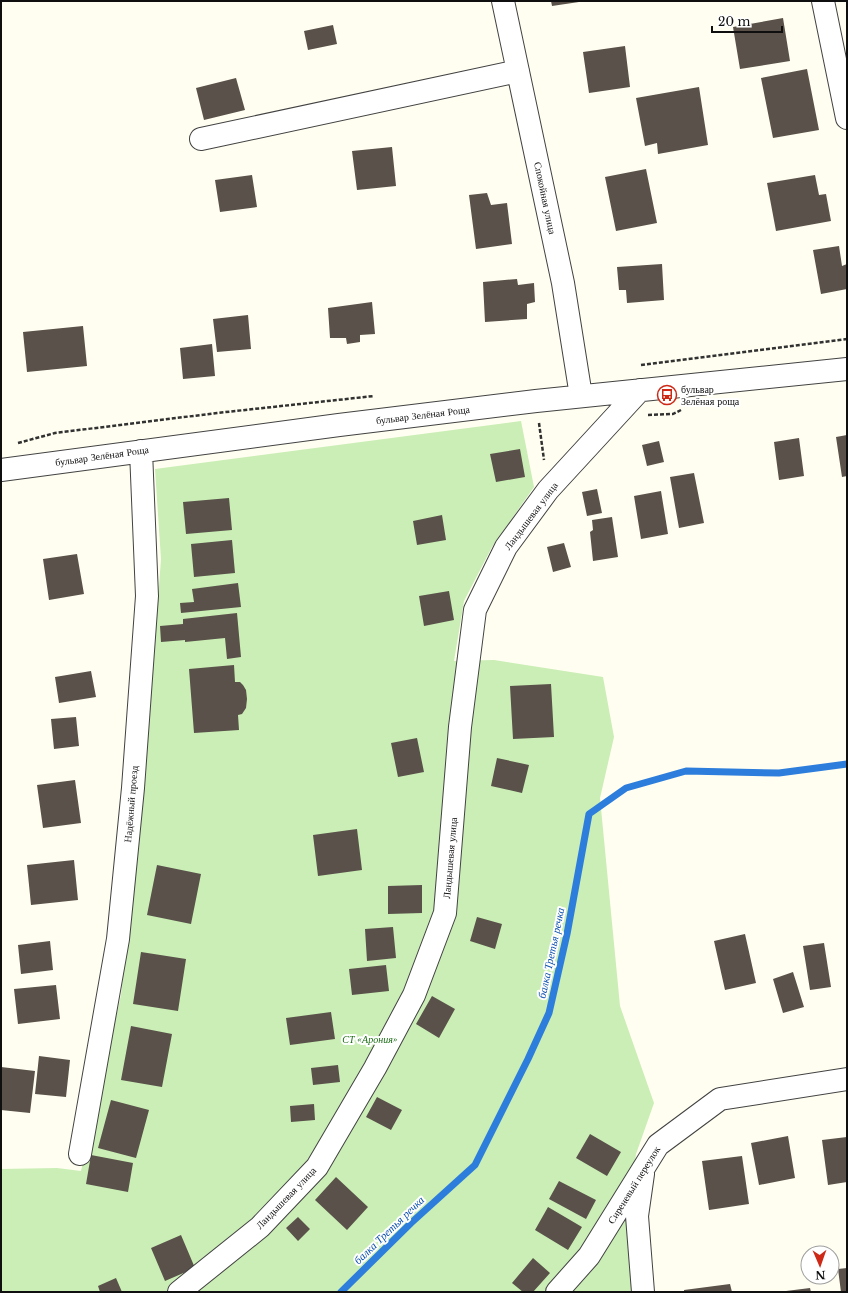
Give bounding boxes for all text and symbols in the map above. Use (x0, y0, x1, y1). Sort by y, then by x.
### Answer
scale bar (712, 8, 782, 34)
text: 20 m (718, 14, 750, 29)
street label: Спокойная улица (531, 161, 559, 236)
place label: бульвар Зелёная роща (681, 383, 740, 408)
bus stop icon: бульвар Зелёная роща (656, 384, 678, 406)
street label: бульвар Зелёная Роща (375, 403, 471, 427)
street label: бульвар Зелёная Роща (54, 443, 150, 469)
street label: Ландышевая улица (501, 479, 561, 553)
street label: Надёжный проезд (121, 765, 141, 843)
street label: Ландышевая улица (440, 816, 460, 899)
water label: балка Третья речка (535, 906, 568, 1000)
park label: СТ «Арония» (342, 1033, 398, 1046)
street label: Сиреневый переулок (605, 1144, 663, 1226)
street label: Ландышевая улица (253, 1164, 319, 1232)
water label: балка Третья речка (351, 1193, 427, 1267)
north arrow (800, 1245, 840, 1285)
text: N (814, 1268, 826, 1282)

